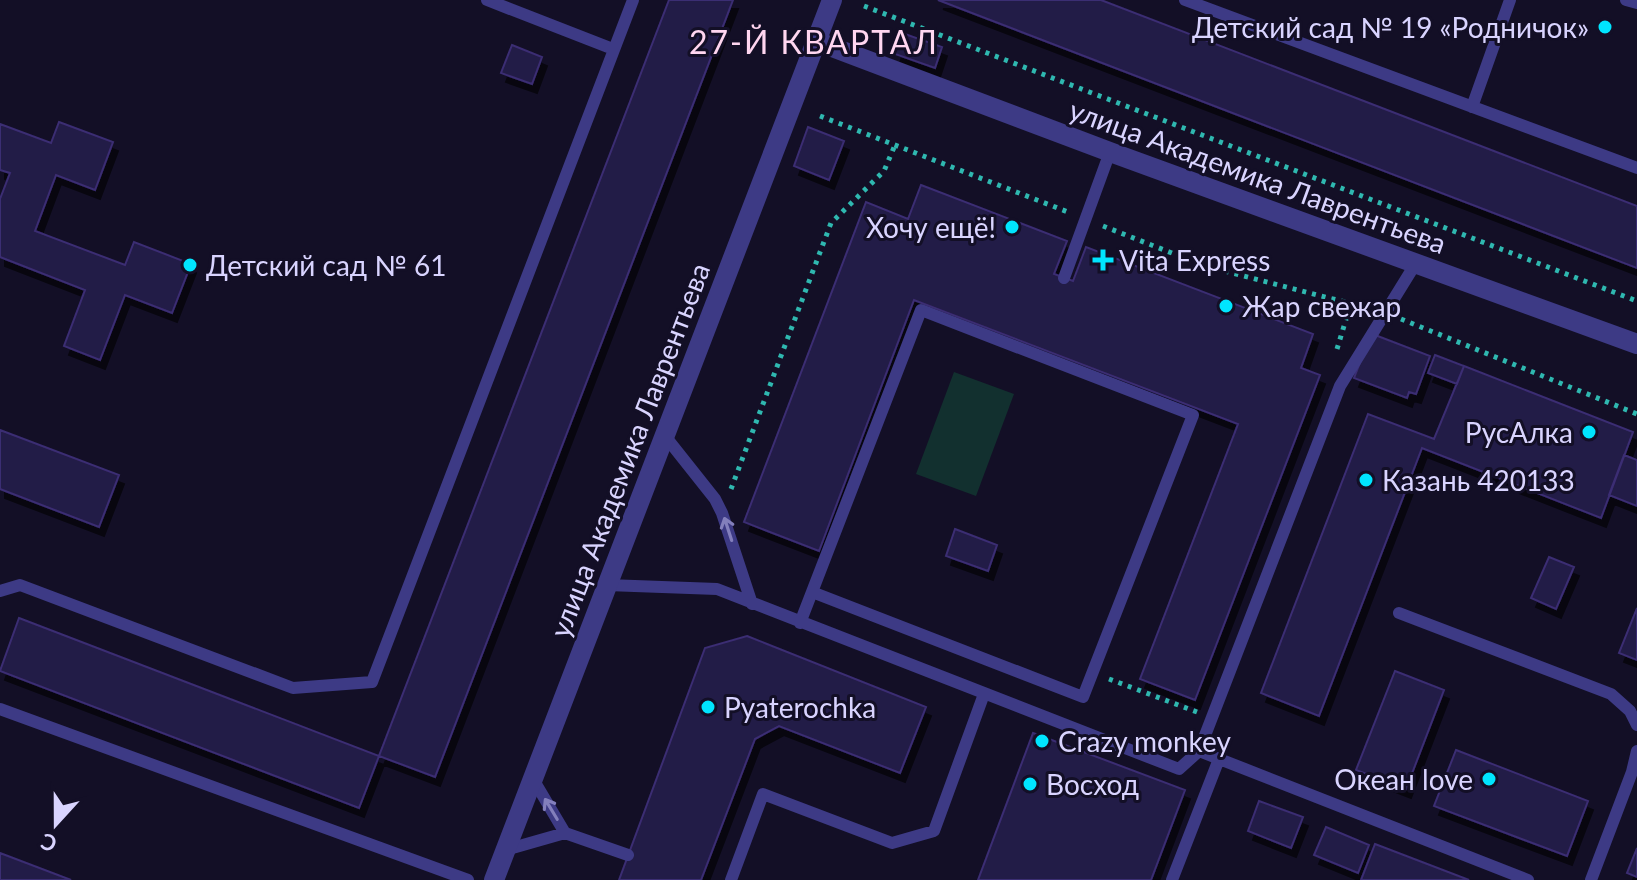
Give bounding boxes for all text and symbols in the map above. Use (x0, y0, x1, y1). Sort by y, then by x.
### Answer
place label: Детский сад № 19 «Родничок» (1192, 10, 1589, 44)
marker: Детский сад № 19 «Родничок» (1596, 18, 1614, 36)
district label: 27-Й КВАРТАЛ (689, 22, 939, 61)
street label: улица Академика Лаврентьева (1065, 92, 1451, 260)
place label: Хочу ещё! (866, 210, 996, 244)
marker: Хочу ещё! (1003, 218, 1021, 236)
place label: Vita Express (1119, 243, 1270, 277)
place label: Детский сад № 61 (206, 248, 446, 282)
marker: Vita Express (1094, 251, 1112, 269)
marker: Детский сад № 61 (181, 256, 199, 274)
street label: улица Академика Лаврентьева (542, 258, 716, 642)
place label: Жар свежар (1242, 289, 1401, 323)
marker: Жар свежар (1217, 297, 1235, 315)
place label: РусАлка (1465, 415, 1573, 449)
marker: РусАлка (1580, 423, 1598, 441)
place label: Казань 420133 (1382, 463, 1575, 497)
marker: Казань 420133 (1357, 471, 1375, 489)
one-way arrow (719, 517, 734, 542)
place label: Pyaterochka (724, 690, 876, 724)
marker: Pyaterochka (699, 698, 717, 716)
place label: Crazy monkey (1058, 724, 1231, 758)
marker: Crazy monkey (1033, 732, 1051, 750)
place label: Океан love (1334, 762, 1473, 796)
place label: Восход (1046, 767, 1139, 801)
marker: Океан love (1480, 770, 1498, 788)
marker: Восход (1021, 775, 1039, 793)
north arrow (16, 784, 96, 864)
one-way arrow (542, 798, 558, 821)
text: С (37, 828, 60, 858)

